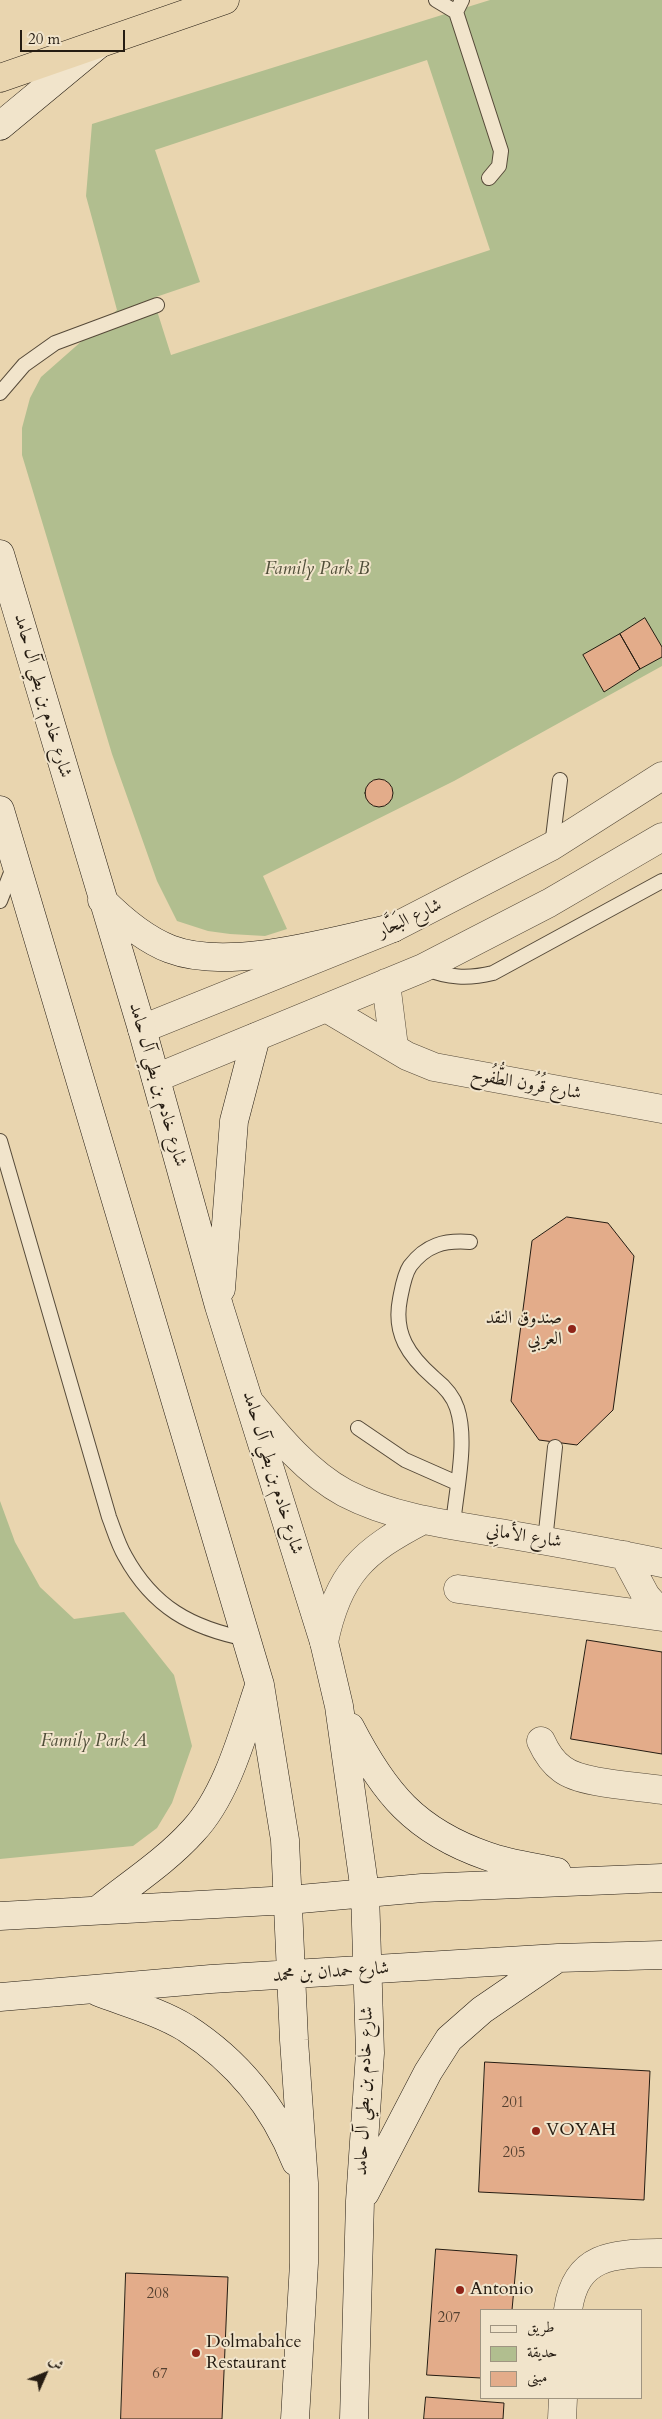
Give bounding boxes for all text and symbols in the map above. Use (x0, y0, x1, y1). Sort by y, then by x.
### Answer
scale bar (22, 20, 128, 52)
text: 20 m (28, 29, 60, 49)
park label: Family Park B (265, 559, 369, 581)
street label: شارع خادم بن بطي آل حامد (8, 612, 76, 780)
street label: شارع البَحَّار (374, 895, 446, 943)
street label: شارع خادم بن بطي آل حامد (123, 1001, 191, 1169)
street label: شارع قُرُون الطُّفُوح (469, 1065, 583, 1105)
place label: صندوق النقد العربي (485, 1308, 562, 1350)
marker: صندوق النقد العربي (566, 1323, 578, 1335)
street label: شارع خادم بن بطي آل حامد (237, 1389, 307, 1557)
street label: شارع الأمانِي (485, 1520, 563, 1554)
park label: Family Park A (41, 1731, 147, 1753)
street label: شارع حمدان بن محمد (272, 1958, 390, 1988)
street label: شارع خادم بن بطي آل حامد (351, 2006, 379, 2176)
house number: 201 (501, 2095, 525, 2113)
place label: VOYAH (546, 2120, 616, 2142)
marker: VOYAH (530, 2125, 542, 2137)
house number: 205 (502, 2145, 526, 2163)
place label: Antonio (470, 2279, 533, 2301)
marker: Antonio (454, 2284, 466, 2296)
house number: 208 (146, 2286, 170, 2304)
legend (480, 2309, 642, 2399)
house number: 207 (437, 2310, 461, 2328)
text: طريق (527, 2317, 554, 2337)
place label: Dolmabahce Restaurant (206, 2332, 302, 2374)
text: حديقة (527, 2342, 557, 2362)
marker: Dolmabahce Restaurant (190, 2347, 202, 2359)
north arrow (20, 2349, 70, 2399)
text: ش (44, 2352, 68, 2375)
house number: 67 (152, 2366, 168, 2384)
text: مبنى (527, 2367, 547, 2387)

